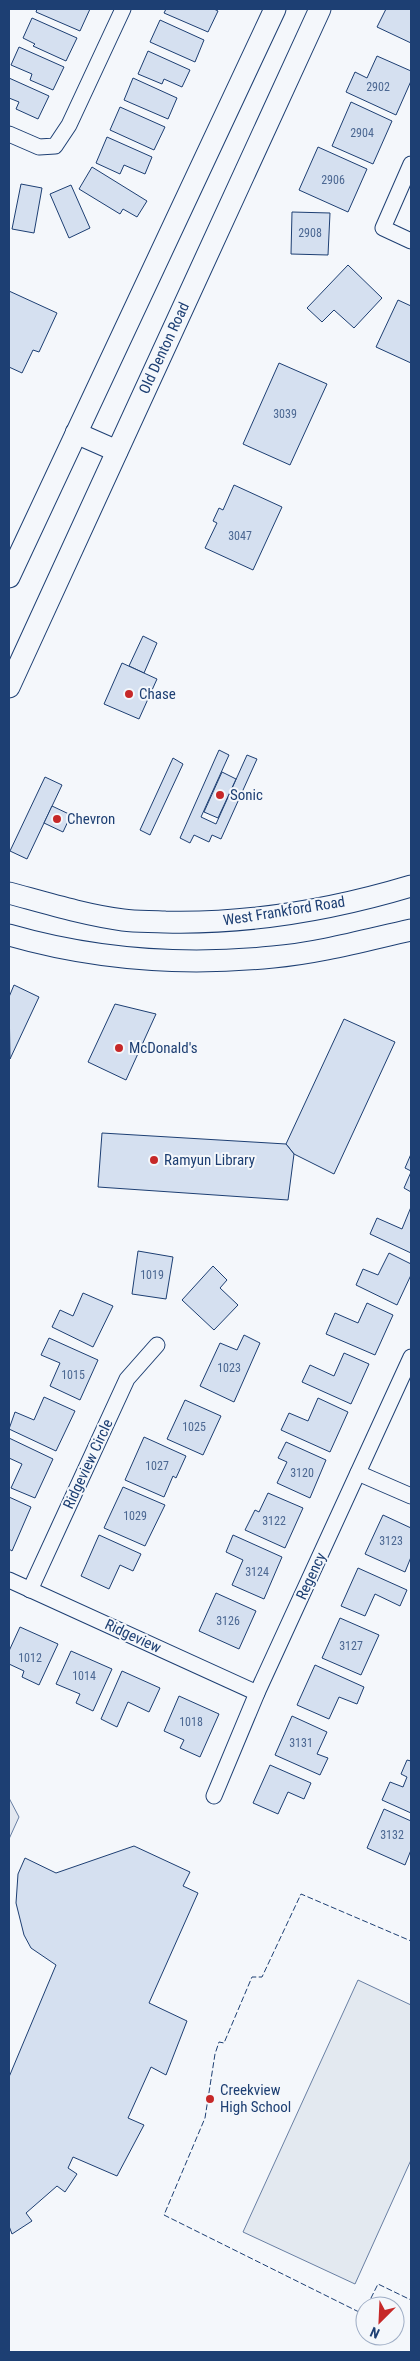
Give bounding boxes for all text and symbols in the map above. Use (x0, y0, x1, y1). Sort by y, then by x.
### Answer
house number: 2902 (366, 80, 390, 94)
house number: 2904 (350, 126, 374, 140)
house number: 2906 (321, 173, 345, 187)
house number: 2908 (298, 226, 322, 240)
street label: Old Denton Road (135, 299, 193, 397)
house number: 3039 (273, 407, 297, 421)
house number: 3047 (228, 529, 252, 543)
place label: Chase (139, 685, 176, 703)
marker: Chase (123, 688, 135, 700)
place label: Sonic (230, 786, 263, 804)
marker: Sonic (214, 789, 226, 801)
place label: Chevron (67, 810, 115, 828)
marker: Chevron (51, 813, 63, 825)
street label: West Frankford Road (222, 892, 346, 930)
place label: McDonald's (129, 1039, 198, 1057)
marker: McDonald's (113, 1042, 125, 1054)
place label: Ramyun Library (164, 1151, 255, 1169)
marker: Ramyun Library (148, 1154, 160, 1166)
house number: 1019 (140, 1268, 164, 1282)
house number: 1023 (217, 1361, 241, 1375)
house number: 1015 (61, 1368, 85, 1382)
street label: Ridgeview Circle (59, 1416, 117, 1512)
house number: 1025 (182, 1420, 206, 1434)
house number: 1027 (145, 1459, 169, 1473)
house number: 3120 (290, 1466, 314, 1480)
house number: 1029 (123, 1509, 147, 1523)
house number: 3122 (262, 1514, 286, 1528)
house number: 3123 (379, 1534, 403, 1548)
street label: Regency (292, 1550, 330, 1602)
house number: 3124 (245, 1565, 269, 1579)
house number: 3126 (216, 1614, 240, 1628)
street label: Ridgeview (102, 1615, 164, 1657)
house number: 3127 (339, 1639, 363, 1653)
house number: 1012 (18, 1651, 42, 1665)
house number: 1014 (72, 1669, 96, 1683)
house number: 1018 (179, 1715, 203, 1729)
house number: 3131 (289, 1736, 313, 1750)
house number: 3132 (380, 1828, 404, 1842)
place label: Creekview High School (220, 2081, 291, 2116)
marker: Creekview High School (204, 2093, 216, 2105)
north arrow (355, 2296, 405, 2346)
text: N (368, 2324, 382, 2342)

